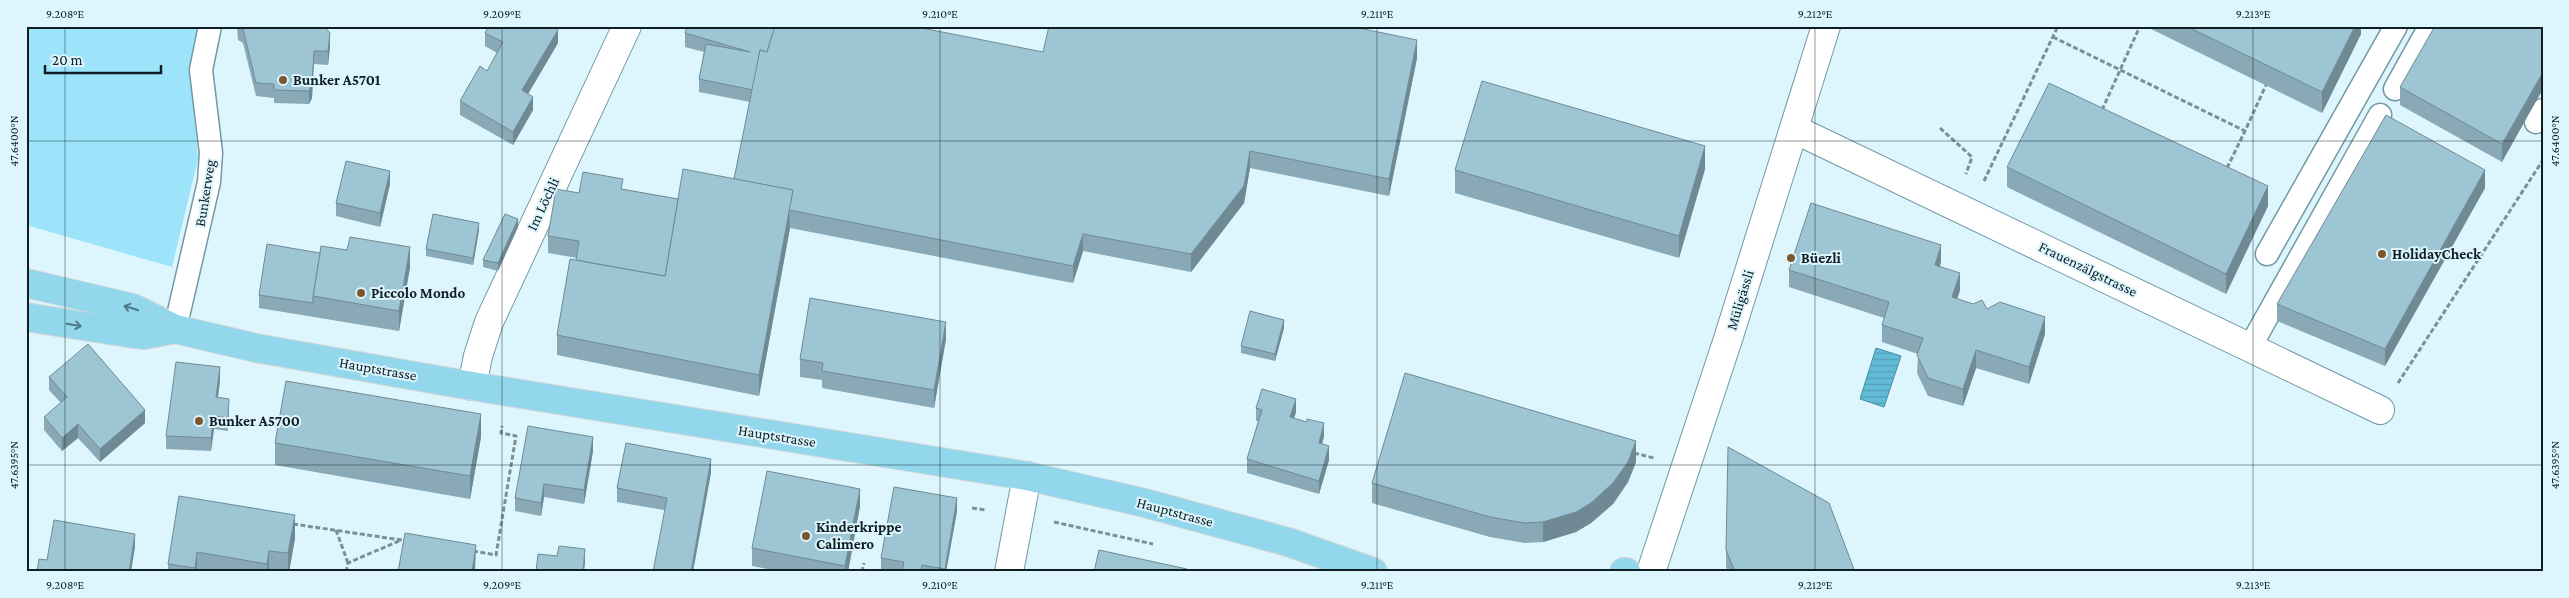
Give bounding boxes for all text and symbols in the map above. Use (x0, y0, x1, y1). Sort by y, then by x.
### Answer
text: 9.208°E (46, 7, 85, 21)
text: 9.209°E (483, 7, 521, 21)
text: 9.210°E (922, 7, 958, 21)
text: 9.211°E (1361, 7, 1394, 21)
text: 9.212°E (1798, 7, 1833, 21)
text: 9.213°E (2236, 7, 2271, 21)
scale bar (45, 42, 161, 74)
text: 20 m (52, 52, 83, 68)
place label: Bunker A5701 (293, 72, 381, 88)
marker: Bunker A5701 (277, 74, 289, 86)
text: 47.6400°N (7, 115, 21, 167)
text: 47.6400°N (2548, 115, 2562, 167)
street label: Bunkerweg (192, 158, 219, 228)
street label: Im Löchli (524, 175, 562, 233)
street label: Frauenzälgstrasse (2036, 238, 2140, 301)
place label: HolidayCheck (2392, 246, 2482, 262)
marker: HolidayCheck (2376, 248, 2388, 260)
place label: Büezli (1801, 250, 1842, 266)
marker: Büezli (1785, 252, 1797, 264)
street label: Müligässli (1723, 268, 1758, 332)
place label: Piccolo Mondo (371, 285, 466, 301)
marker: Piccolo Mondo (355, 287, 367, 299)
one-way arrow (123, 303, 139, 312)
one-way arrow (66, 320, 82, 330)
street label: Hauptstrasse (338, 354, 419, 385)
place label: Bunker A5700 (209, 413, 300, 429)
marker: Bunker A5700 (193, 415, 205, 427)
street label: Hauptstrasse (737, 422, 817, 451)
text: 47.6395°N (7, 441, 21, 489)
text: 47.6395°N (2548, 441, 2562, 489)
street label: Hauptstrasse (1135, 494, 1215, 531)
place label: Kinderkrippe Calimero (816, 519, 902, 552)
marker: Kinderkrippe Calimero (800, 530, 812, 542)
text: 9.208°E (46, 578, 85, 592)
text: 9.209°E (483, 578, 521, 592)
text: 9.210°E (922, 578, 958, 592)
text: 9.211°E (1361, 578, 1394, 592)
text: 9.212°E (1798, 578, 1833, 592)
text: 9.213°E (2236, 578, 2271, 592)

